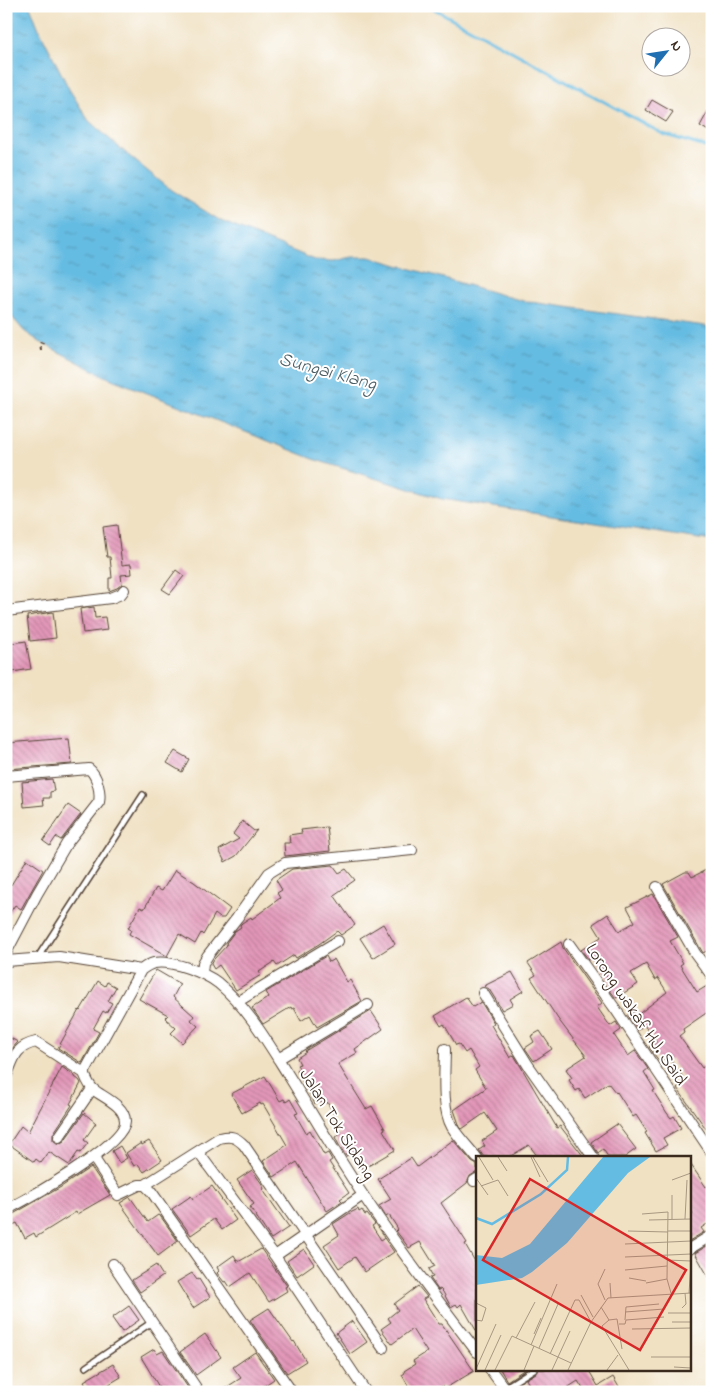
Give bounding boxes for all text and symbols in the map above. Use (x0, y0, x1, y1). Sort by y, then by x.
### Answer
north arrow (640, 28, 690, 78)
text: N (665, 37, 687, 56)
water label: Sungai Klang (275, 346, 380, 399)
street label: Lorong wakaf HJ. Said (577, 939, 693, 1092)
street label: Jalan Tok Sidang (291, 1064, 381, 1186)
inset map (476, 1156, 690, 1370)

